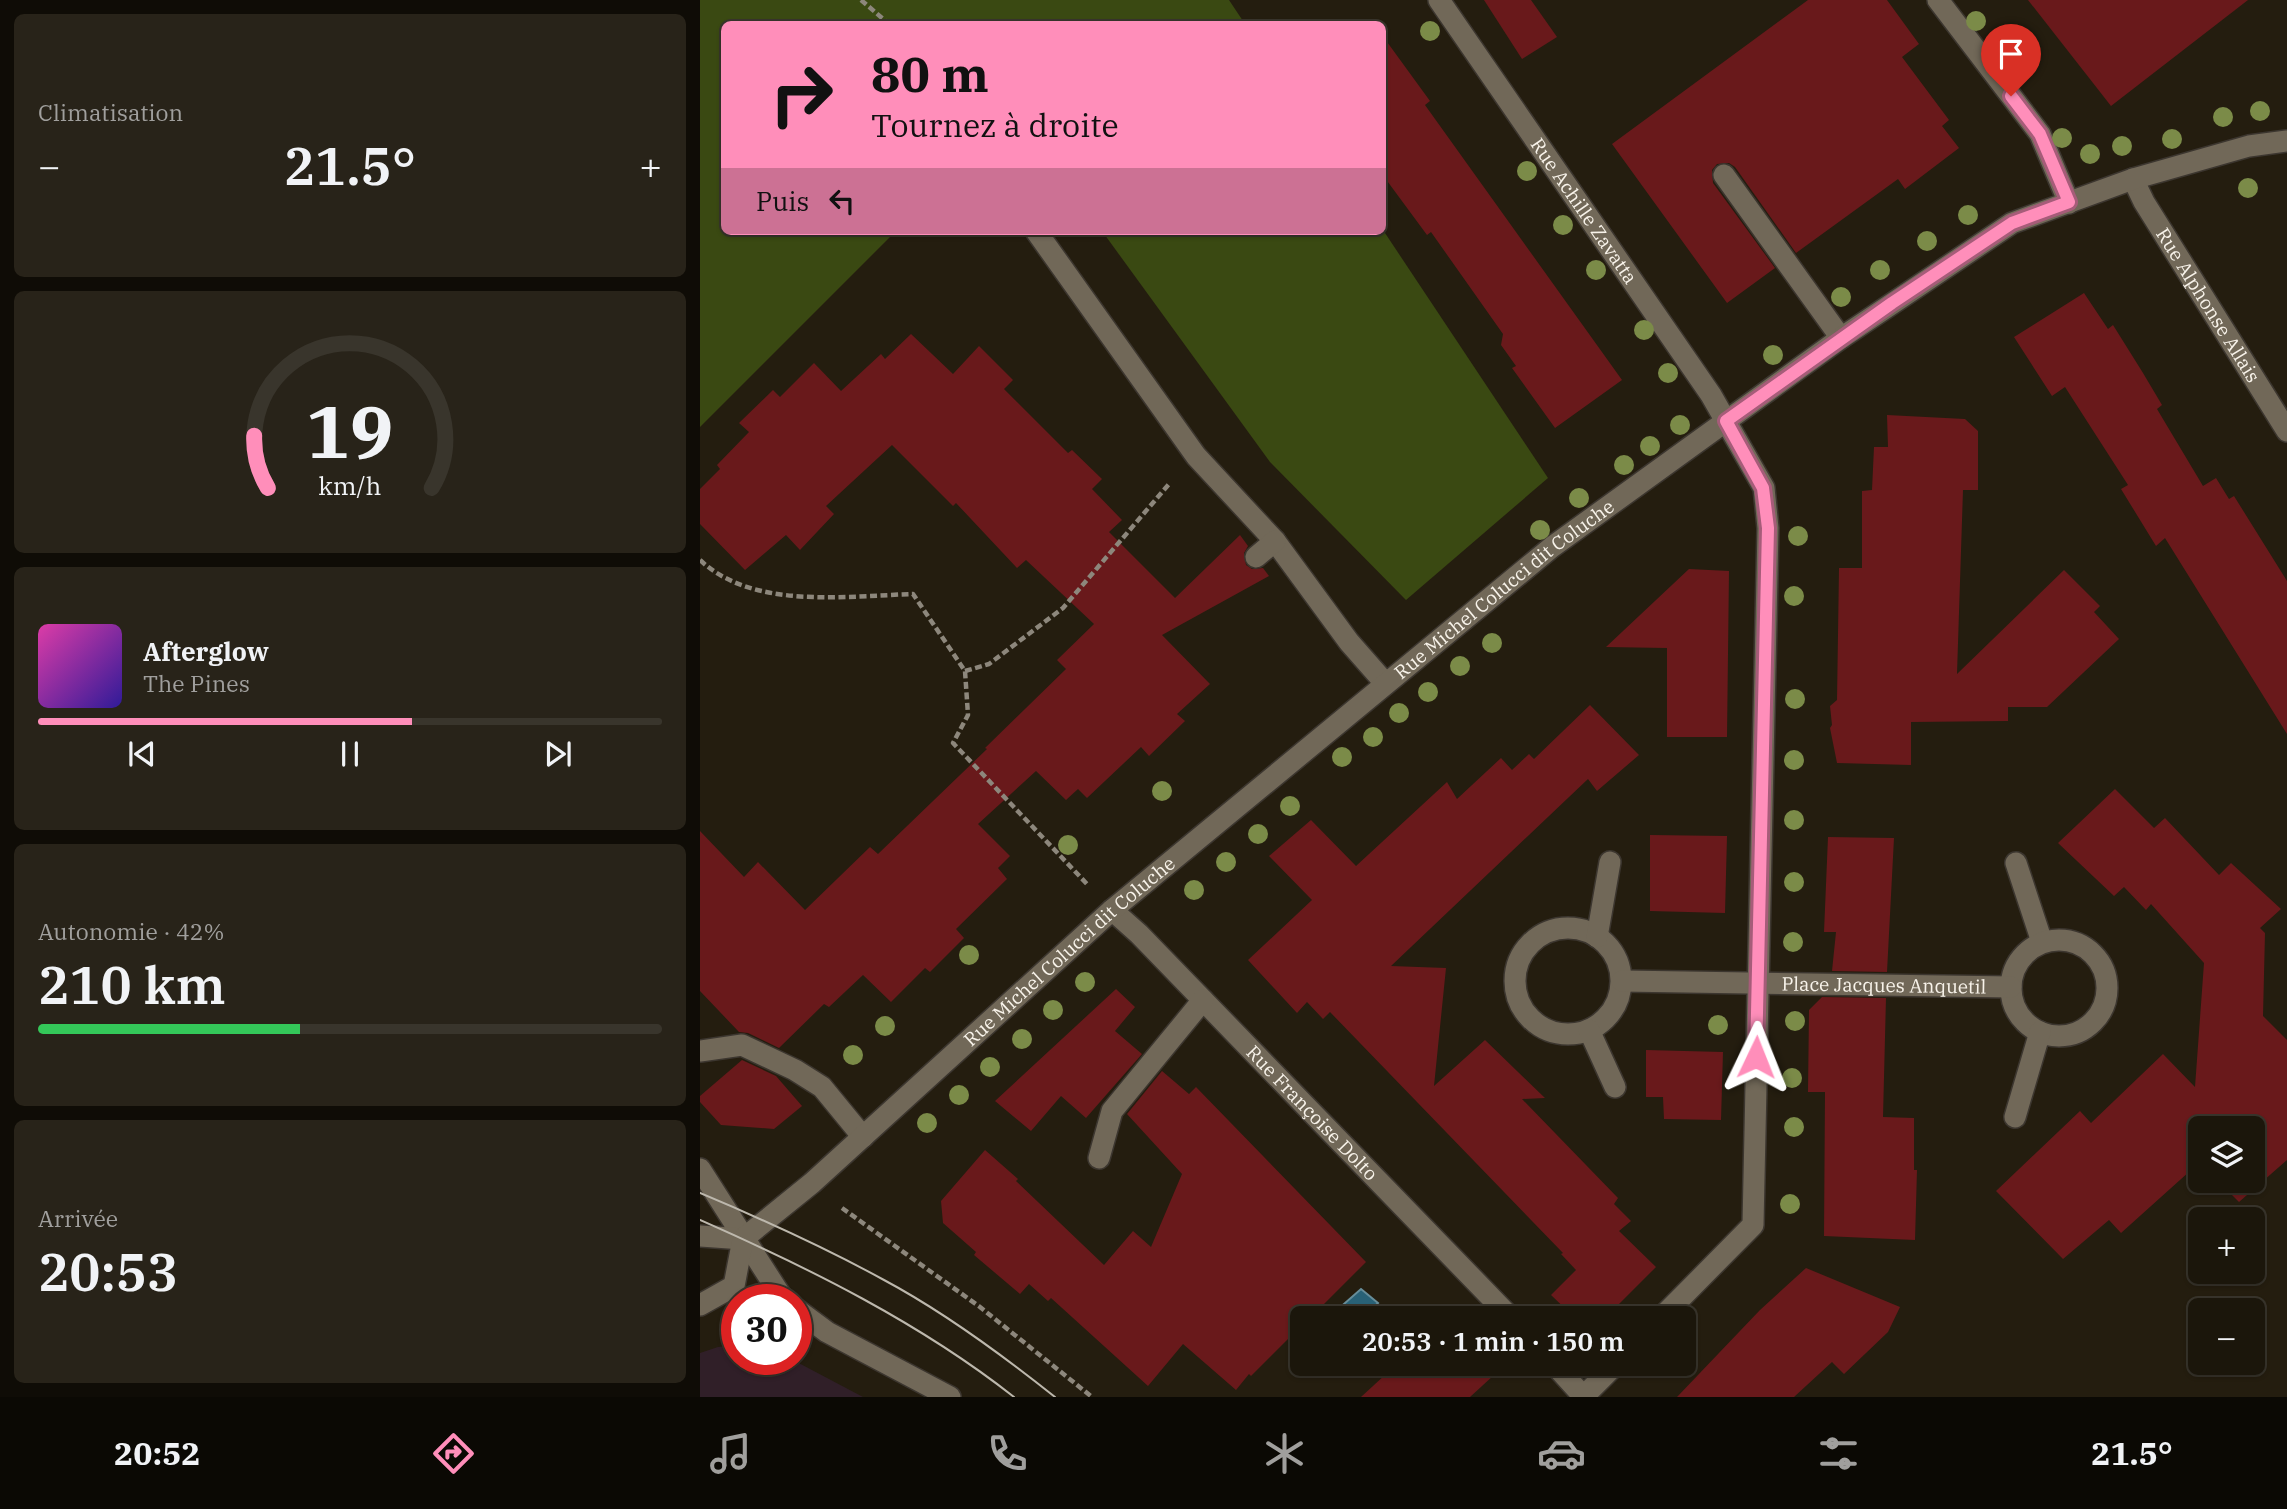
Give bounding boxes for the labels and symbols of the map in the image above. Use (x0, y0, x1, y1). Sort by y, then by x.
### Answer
pin (1981, 24, 2041, 96)
street label: Rue Achille Zavatta (1526, 133, 1643, 288)
street label: Rue Alphonse Allais (2151, 223, 2266, 387)
street label: Rue Michel Colucci dit Coluche (1389, 494, 1619, 684)
street label: Rue Michel Colucci dit Coluche (958, 851, 1180, 1051)
street label: Place Jacques Anquetil (1781, 971, 1987, 999)
position arrow (1719, 1020, 1793, 1094)
street label: Rue Françoise Dolto (1241, 1040, 1383, 1185)
speed limit sign: 30 (721, 1284, 812, 1375)

